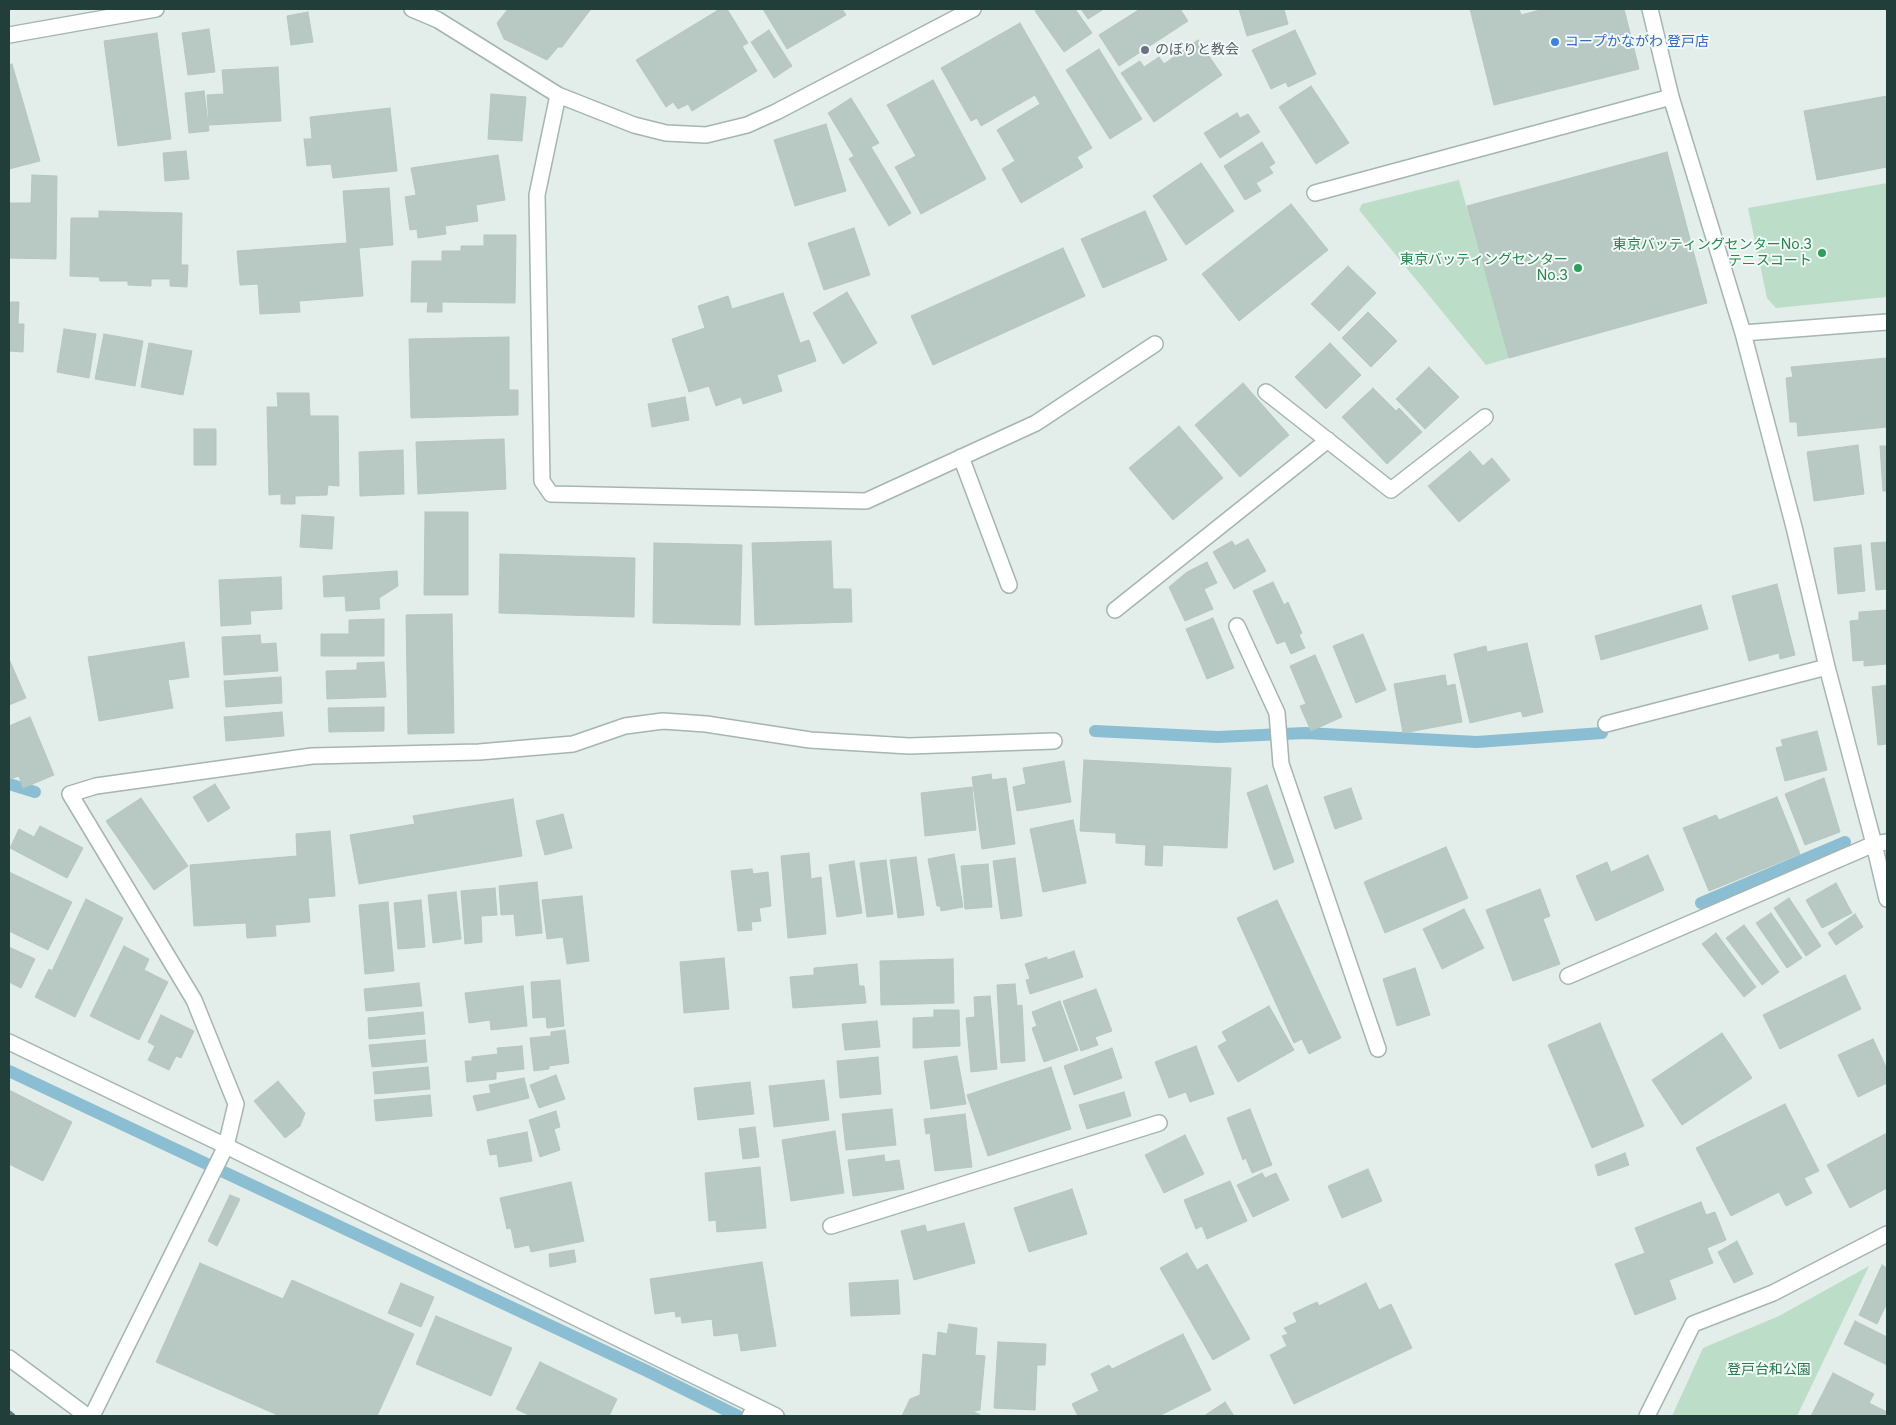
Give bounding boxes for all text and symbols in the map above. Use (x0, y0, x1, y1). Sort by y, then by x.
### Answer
place label: コープかながわ 登戸店 (1565, 34, 1709, 50)
marker: コープかながわ 登戸店 (1549, 36, 1561, 48)
place label: のぼりと教会 (1155, 42, 1239, 58)
marker: のぼりと教会 (1139, 44, 1151, 56)
place label: 東京バッティングセンターNo.3 テニスコート (1613, 237, 1812, 270)
marker: 東京バッティングセンターNo.3 テニスコート (1816, 247, 1828, 259)
place label: 東京バッティングセンター No.3 (1400, 252, 1568, 284)
marker: 東京バッティングセンター No.3 (1572, 262, 1584, 274)
park label: 登戸台和公園 (1727, 1362, 1811, 1378)

